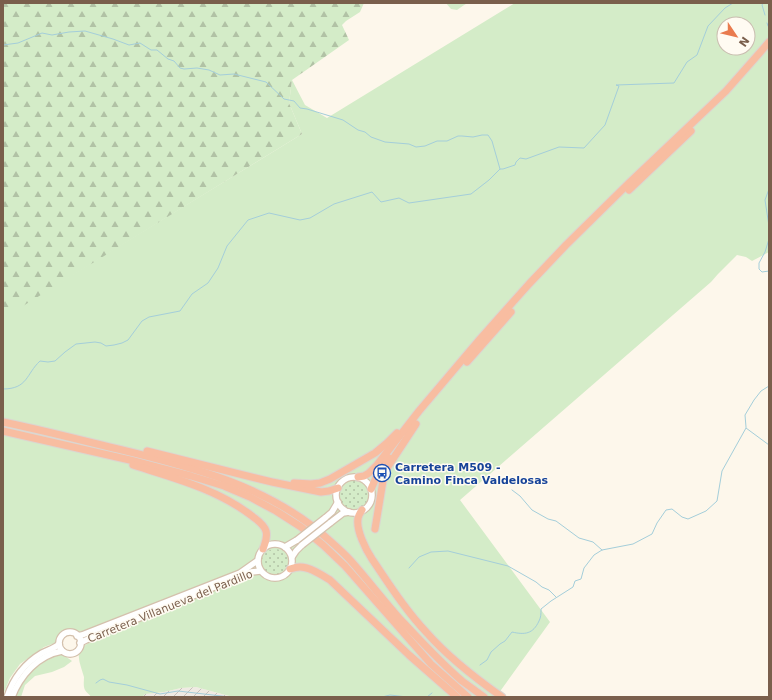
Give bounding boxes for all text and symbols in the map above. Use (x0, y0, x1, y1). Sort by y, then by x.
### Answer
north arrow (716, 16, 756, 56)
text: N (736, 34, 752, 49)
place label: Carretera M509 - Camino Finca Valdelosas (395, 461, 549, 487)
bus stop icon: Carretera M509 - Camino Finca Valdelosas (372, 463, 392, 483)
street label: Carretera Villanueva del Pardillo (86, 567, 255, 646)

